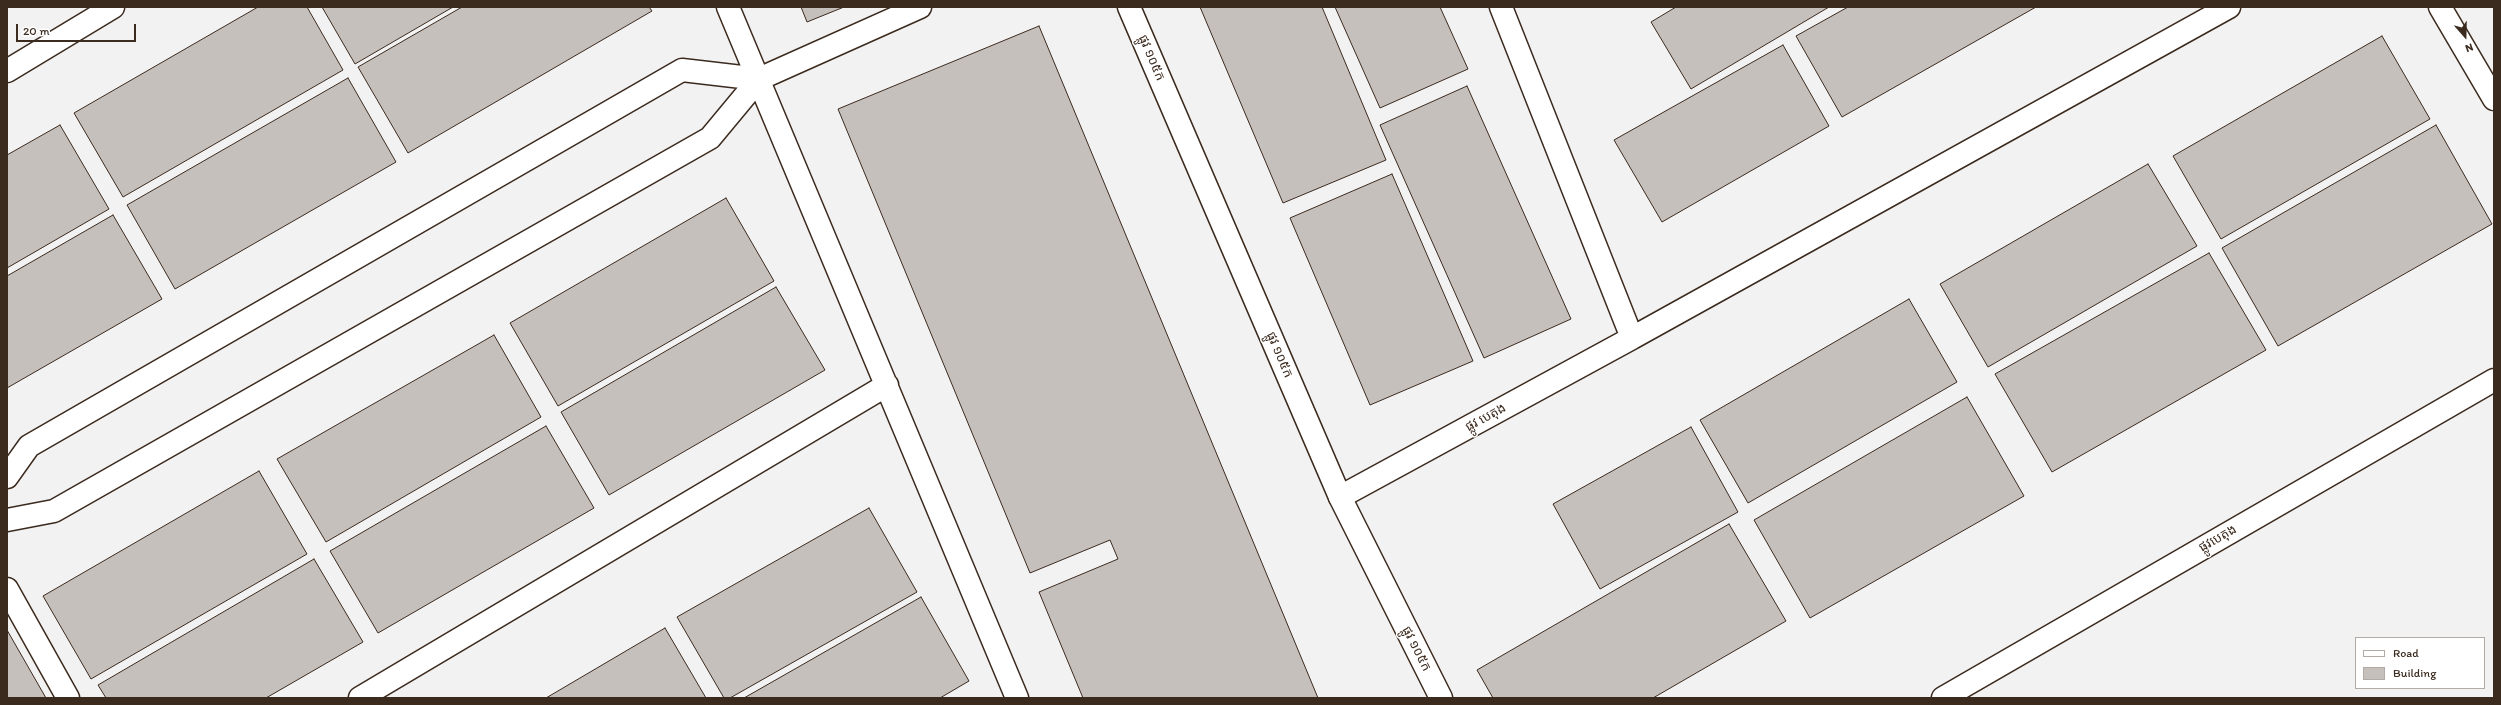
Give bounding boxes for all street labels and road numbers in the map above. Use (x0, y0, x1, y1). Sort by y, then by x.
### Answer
street label: ផ្លូវ ១០៥ក (1134, 33, 1168, 83)
street label: ផ្លូវ ១០៥ក (1262, 330, 1296, 380)
street label: ផ្លូវ បេតុង (1463, 401, 1509, 435)
street label: ផ្លូវបេតុង (2196, 522, 2240, 556)
street label: ផ្លូវ ១០៥ក (1398, 624, 1434, 674)

